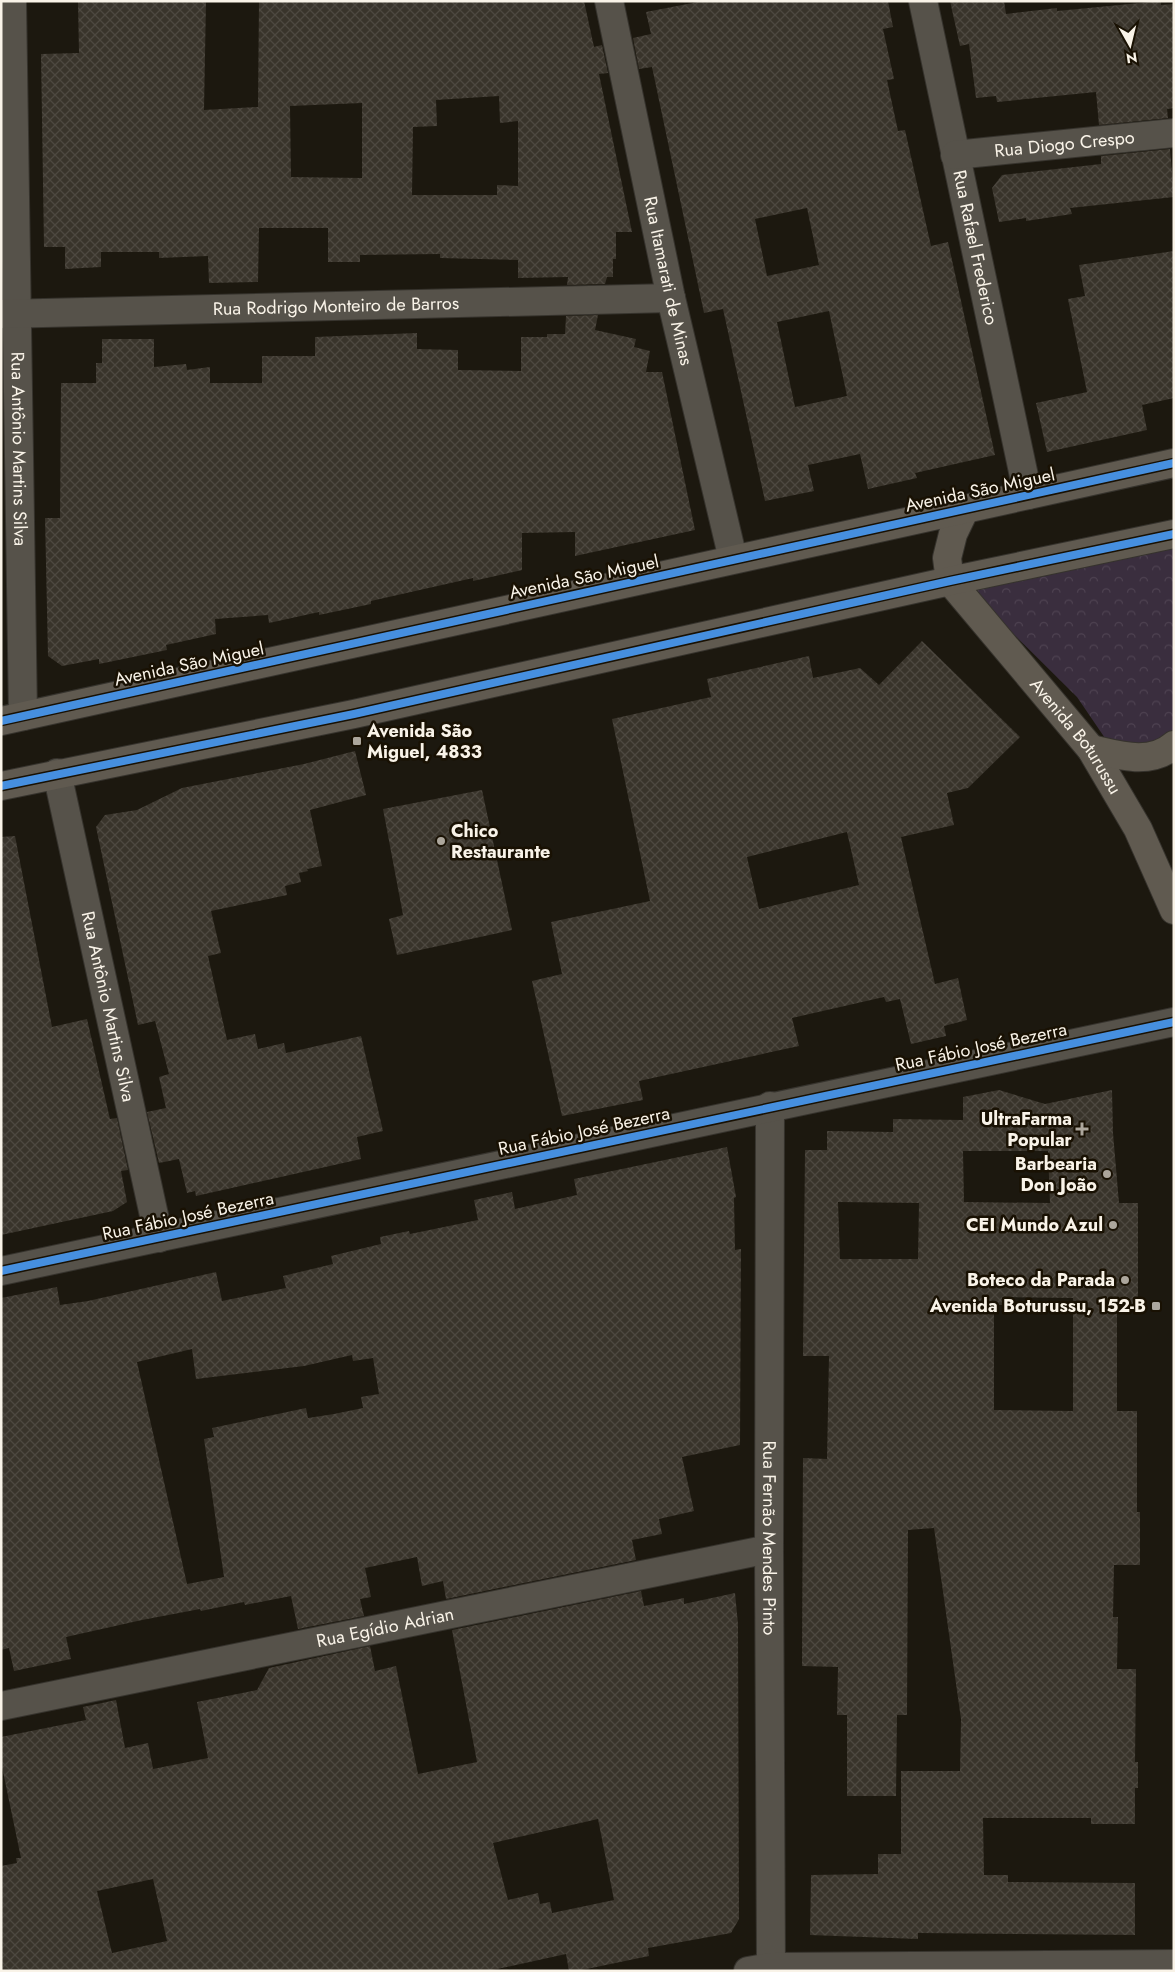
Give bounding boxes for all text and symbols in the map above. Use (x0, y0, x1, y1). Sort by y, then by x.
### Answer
north arrow (1105, 20, 1155, 70)
text: N (1125, 47, 1139, 69)
street label: Rua Diogo Crespo (993, 124, 1136, 164)
street label: Rua Rafael Frederico (946, 168, 1005, 328)
street label: Rua Itamarati de Minas (637, 194, 700, 368)
street label: Rua Rodrigo Monteiro de Barros (212, 290, 459, 322)
street label: Rua Antônio Martins Silva (4, 352, 33, 546)
street label: Avenida São Miguel (903, 461, 1057, 519)
street label: Avenida São Miguel (507, 548, 661, 606)
street label: Avenida São Miguel (112, 635, 266, 693)
street label: Avenida Boturussu (1024, 672, 1128, 799)
place label: Avenida São Miguel, 4833 (366, 718, 482, 765)
marker: Avenida São Miguel, 4833 (351, 735, 363, 747)
place label: Chico Restaurante (451, 818, 550, 865)
marker: Chico Restaurante (435, 835, 447, 847)
street label: Rua Antônio Martins Silva (75, 909, 142, 1104)
street label: Rua Fábio José Bezerra (893, 1016, 1069, 1078)
street label: Rua Fábio José Bezerra (496, 1100, 672, 1162)
place label: UltraFarma Popular (981, 1106, 1073, 1153)
marker: UltraFarma Popular (1076, 1123, 1088, 1135)
place label: Barbearia Don João (1015, 1151, 1097, 1198)
marker: Barbearia Don João (1101, 1168, 1113, 1180)
street label: Rua Fábio José Bezerra (100, 1185, 276, 1247)
place label: CEI Mundo Azul (966, 1212, 1103, 1238)
marker: CEI Mundo Azul (1107, 1219, 1119, 1231)
place label: Boteco da Parada (967, 1267, 1115, 1293)
marker: Boteco da Parada (1119, 1274, 1131, 1286)
place label: Avenida Boturussu, 152-B (929, 1293, 1146, 1319)
marker: Avenida Boturussu, 152-B (1150, 1300, 1162, 1312)
street label: Rua Fernão Mendes Pinto (756, 1441, 782, 1636)
street label: Rua Egídio Adrian (314, 1601, 456, 1654)

